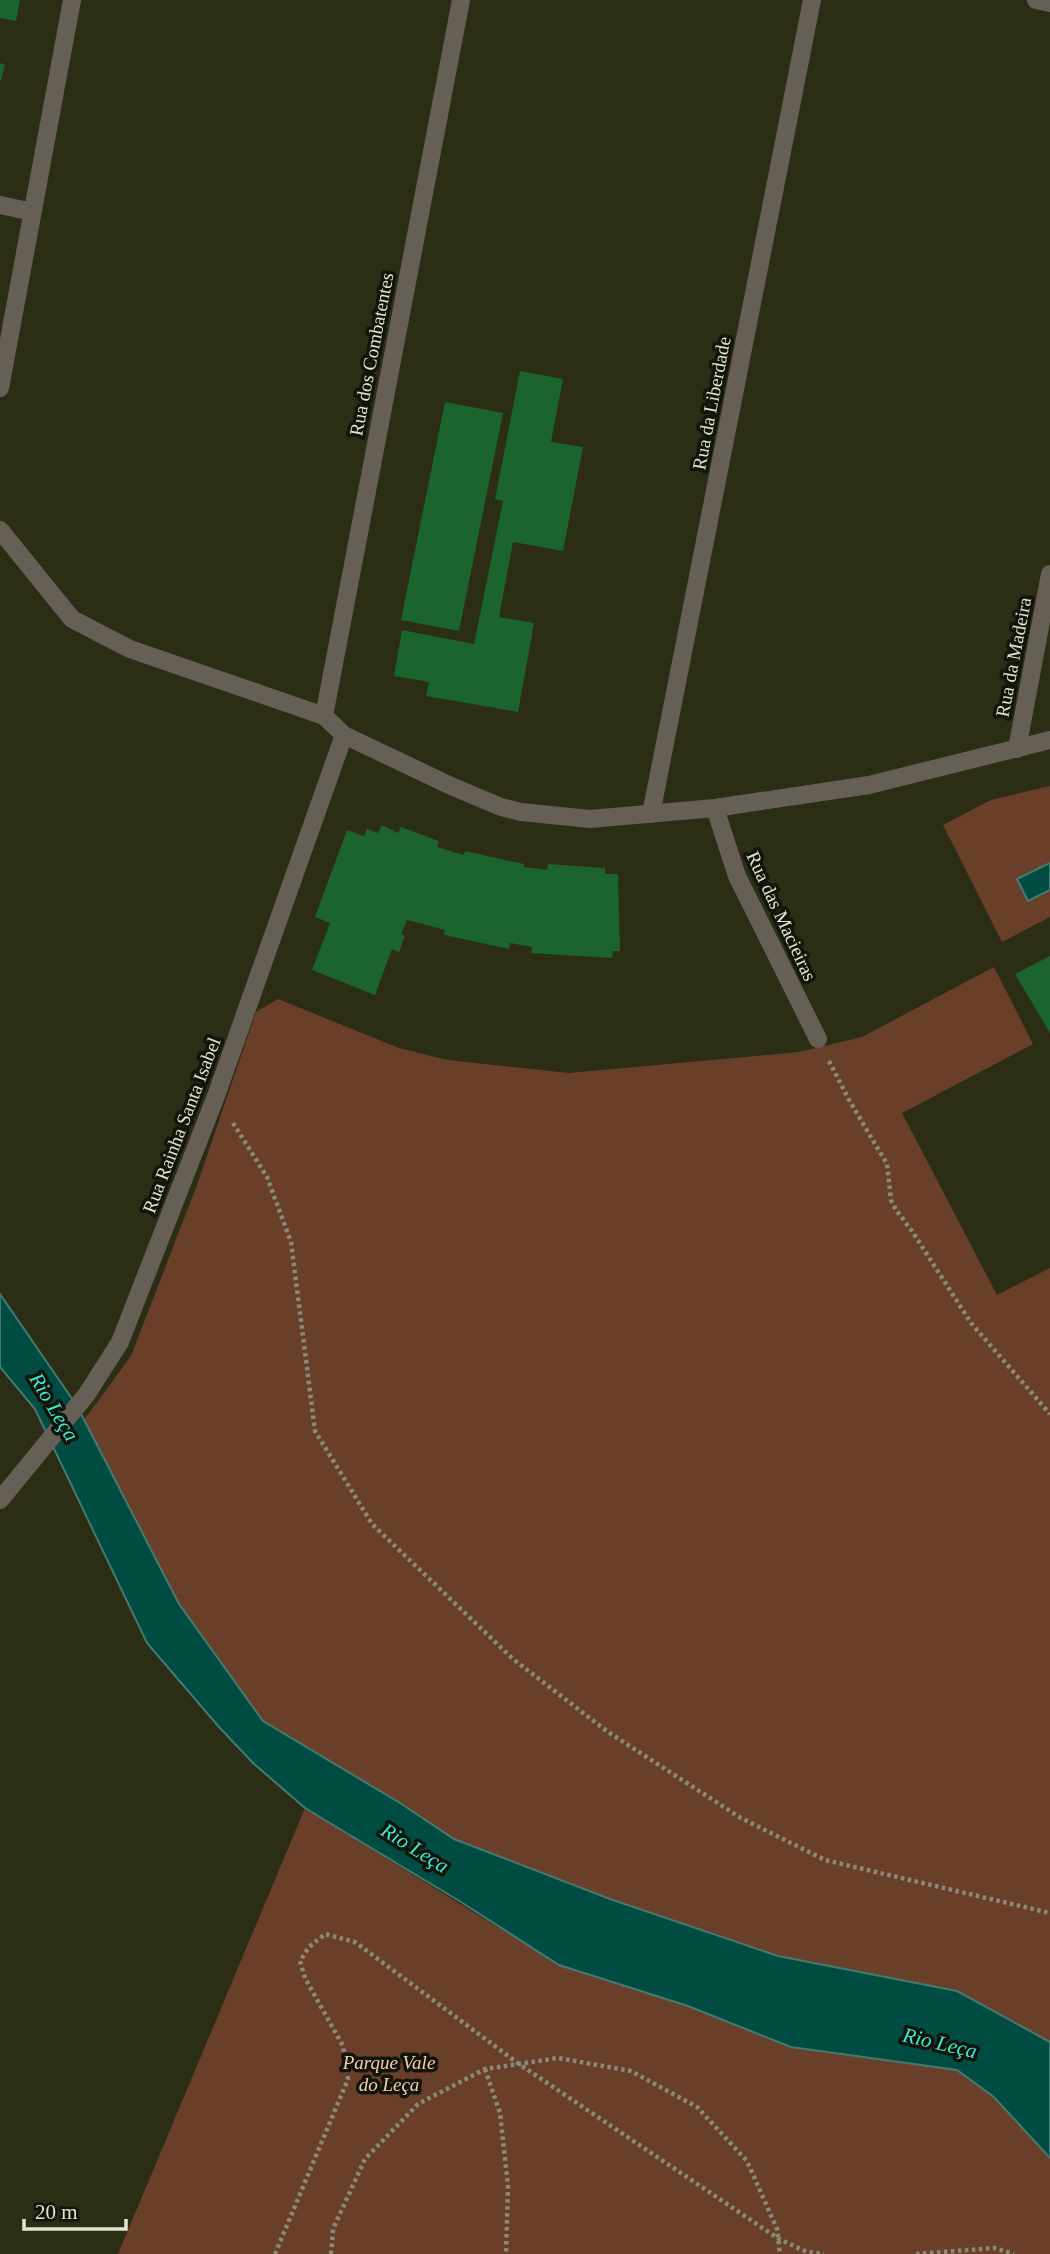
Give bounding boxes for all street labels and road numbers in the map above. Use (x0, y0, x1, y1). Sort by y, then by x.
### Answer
street label: Rua dos Combatentes (345, 271, 398, 437)
street label: Rua da Liberdade (688, 335, 735, 471)
street label: Rua da Madeira (992, 595, 1035, 719)
street label: Rua das Macieiras (742, 848, 821, 984)
street label: Rua Rainha Santa Isabel (138, 1034, 225, 1216)

